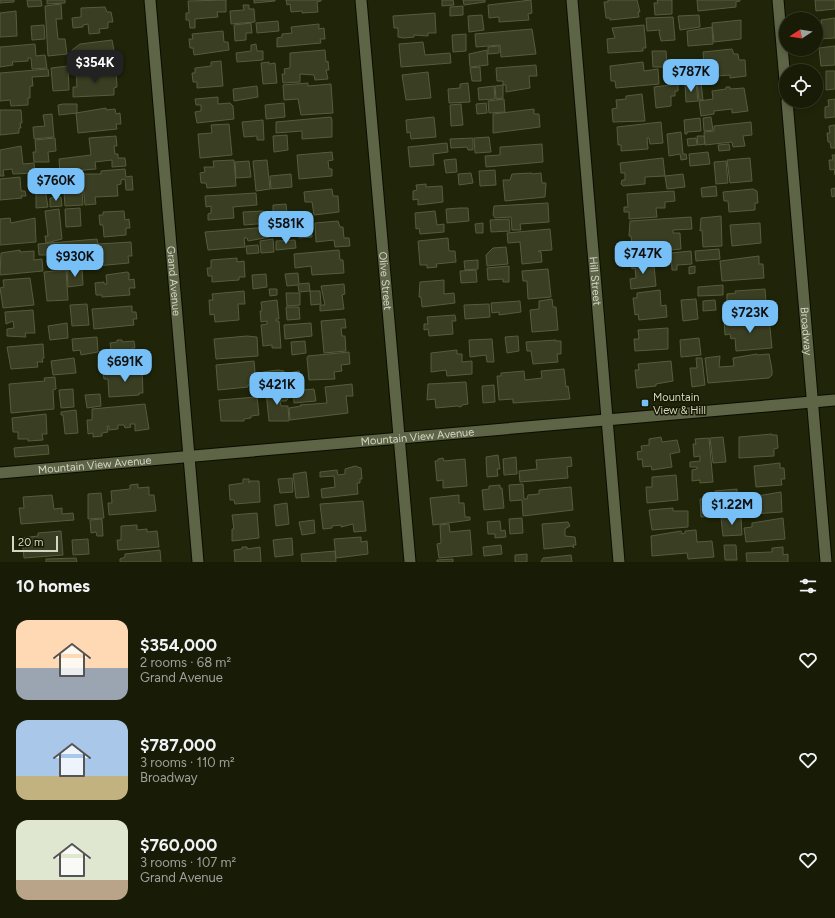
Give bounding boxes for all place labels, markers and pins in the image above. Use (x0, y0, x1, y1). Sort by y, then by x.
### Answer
pin: $354K (67, 50, 123, 84)
pin: $787K (663, 59, 719, 93)
pin: $760K (28, 168, 84, 202)
pin: $581K (258, 211, 314, 245)
pin: $747K (615, 241, 671, 275)
pin: $930K (47, 244, 103, 278)
pin: $723K (722, 300, 778, 334)
pin: $691K (97, 349, 153, 383)
pin: $421K (249, 372, 305, 406)
place label: Mountain View & Hill (653, 391, 706, 417)
marker: Mountain View & Hill (640, 398, 650, 408)
pin: $1.22M (699, 492, 765, 526)

